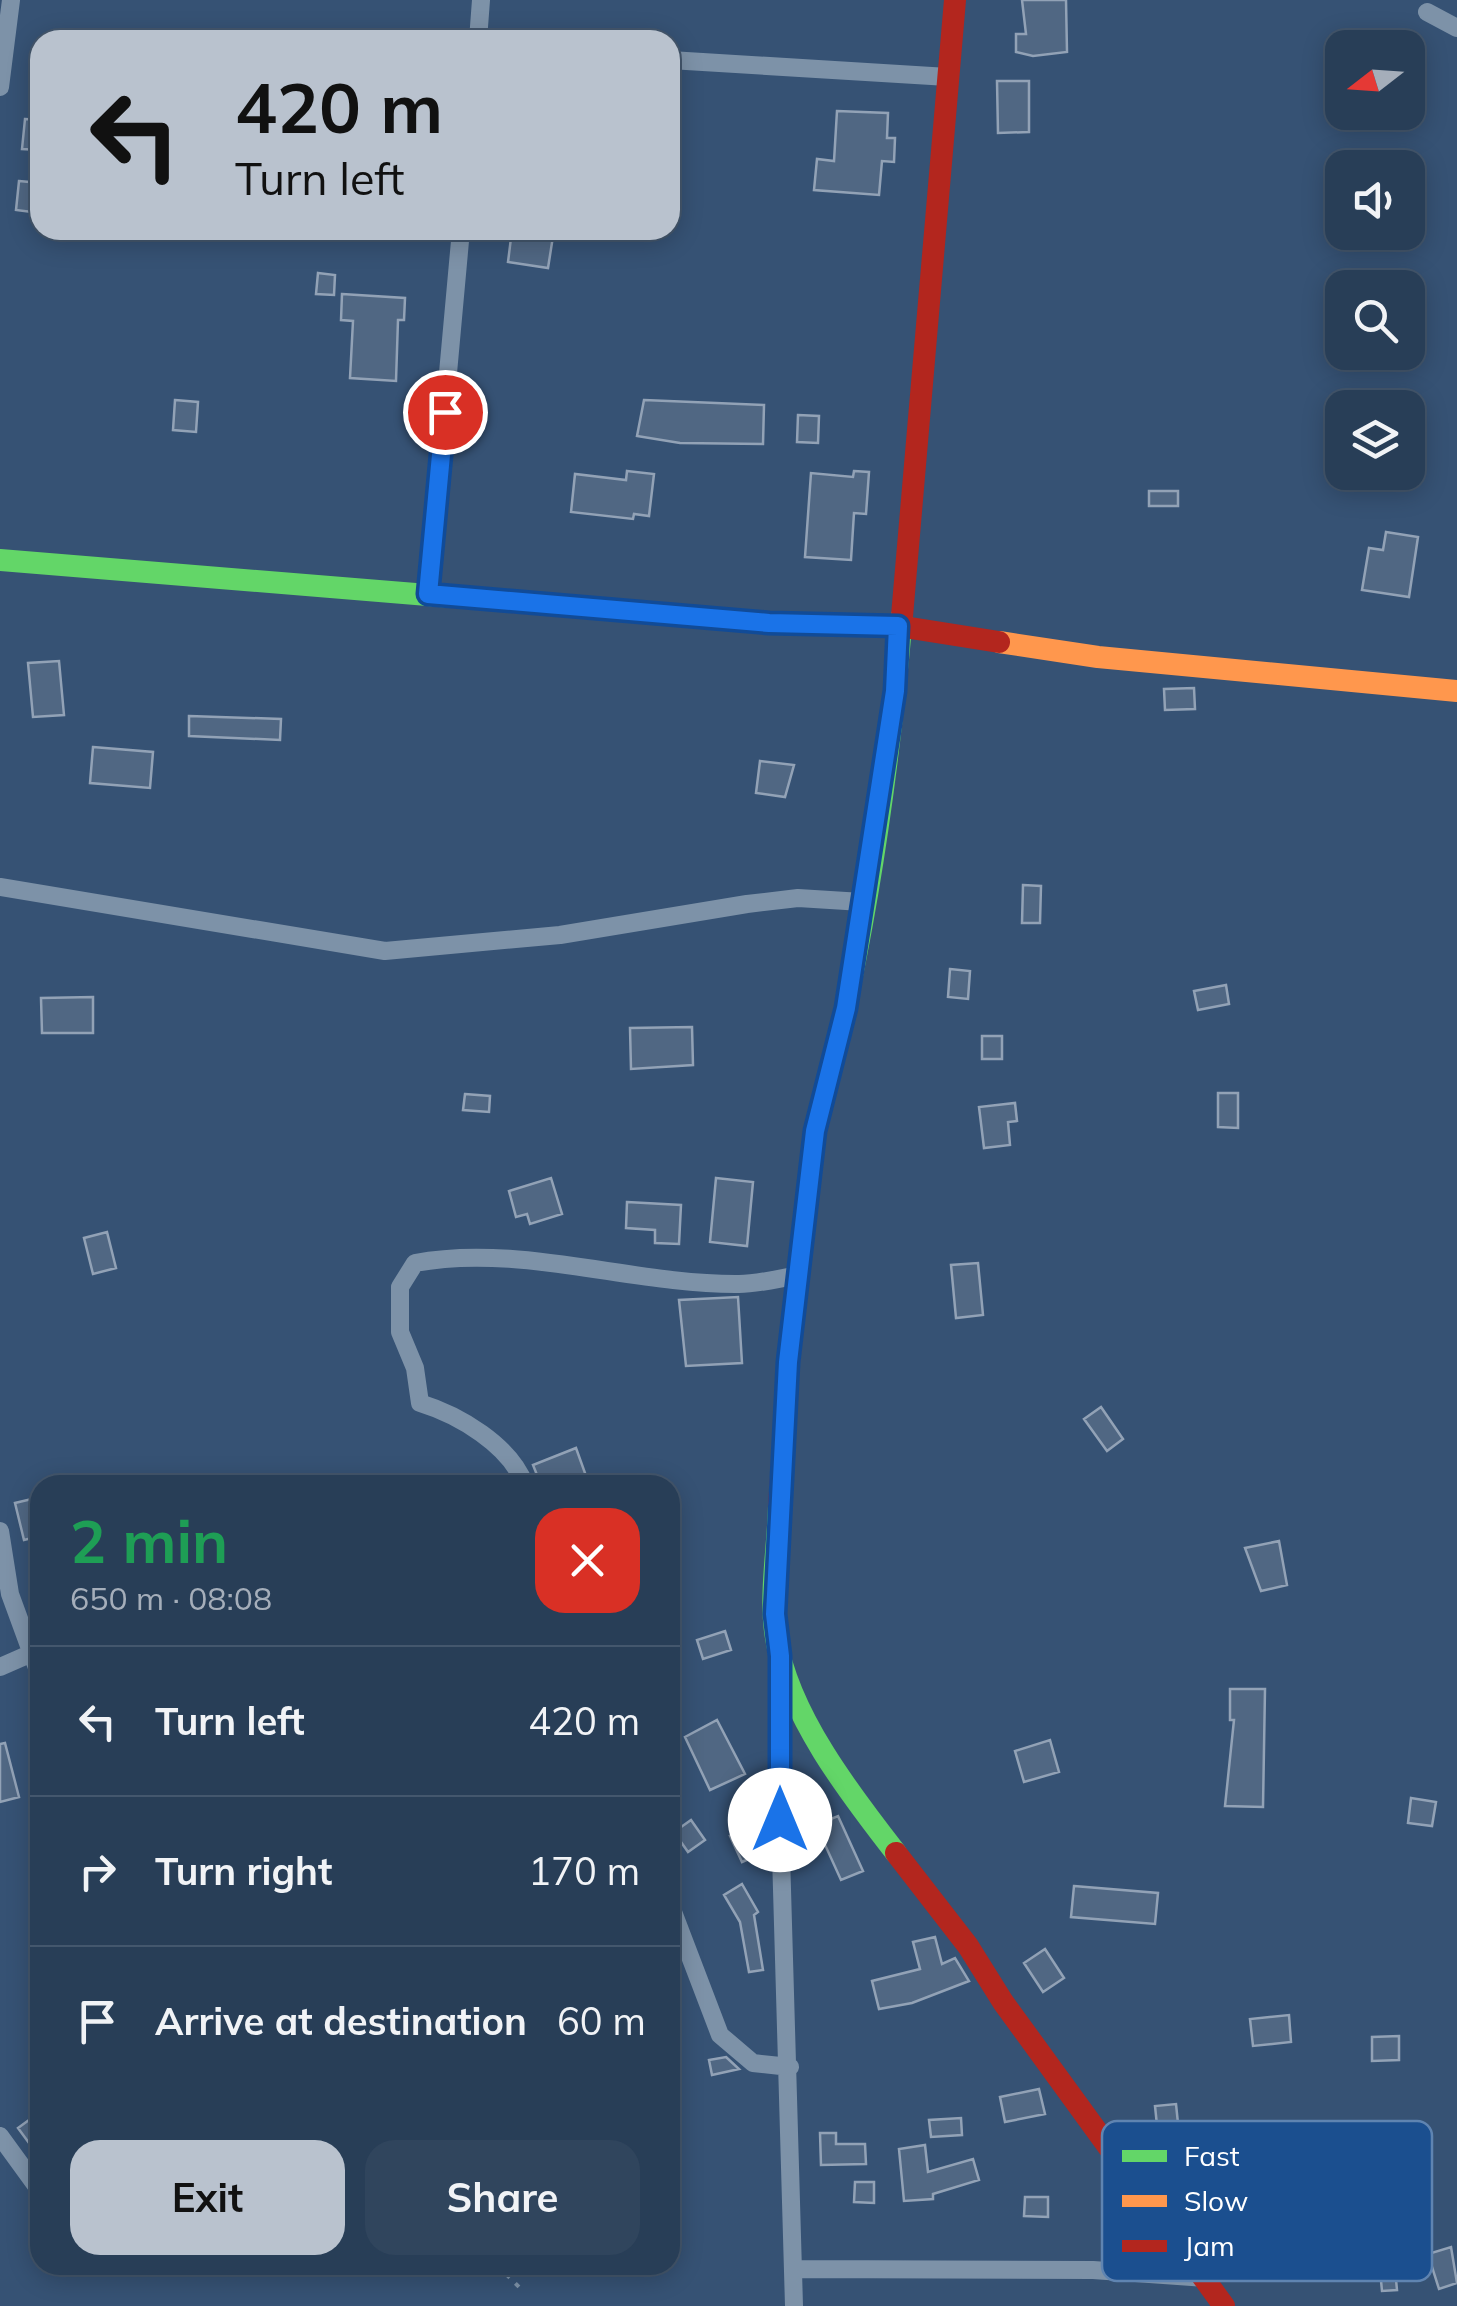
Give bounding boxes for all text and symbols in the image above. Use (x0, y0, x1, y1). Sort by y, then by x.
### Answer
north arrow (1325, 30, 1425, 130)
map controls (1325, 30, 1425, 490)
text: 420 m (235, 63, 443, 151)
icon: left (70, 70, 200, 200)
text: Turn left (235, 150, 404, 206)
button: sound (1325, 150, 1425, 250)
button: search (1325, 270, 1425, 370)
pin (403, 370, 488, 455)
icon: arrive (418, 385, 473, 440)
button: layers (1325, 390, 1425, 490)
text: 2 min (70, 1503, 228, 1578)
button: close (535, 1508, 640, 1613)
text: 650 m · 08:08 (70, 1578, 272, 1618)
icon: left (70, 1694, 125, 1749)
text: Turn left (155, 1697, 305, 1745)
text: 420 m (528, 1697, 640, 1745)
position arrow (728, 1768, 832, 1872)
icon: right (70, 1844, 125, 1899)
text: Turn right (155, 1847, 332, 1895)
text: 170 m (528, 1847, 640, 1895)
icon: arrive (70, 1994, 125, 2049)
text: Arrive at destination (155, 1997, 527, 2045)
text: 60 m (557, 1997, 646, 2045)
legend (1102, 2121, 1432, 2281)
text: Fast (1184, 2138, 1240, 2173)
button: Exit (70, 2140, 345, 2255)
button: Share (365, 2140, 640, 2255)
text: Slow (1184, 2183, 1248, 2218)
text: Jam (1184, 2228, 1235, 2263)

